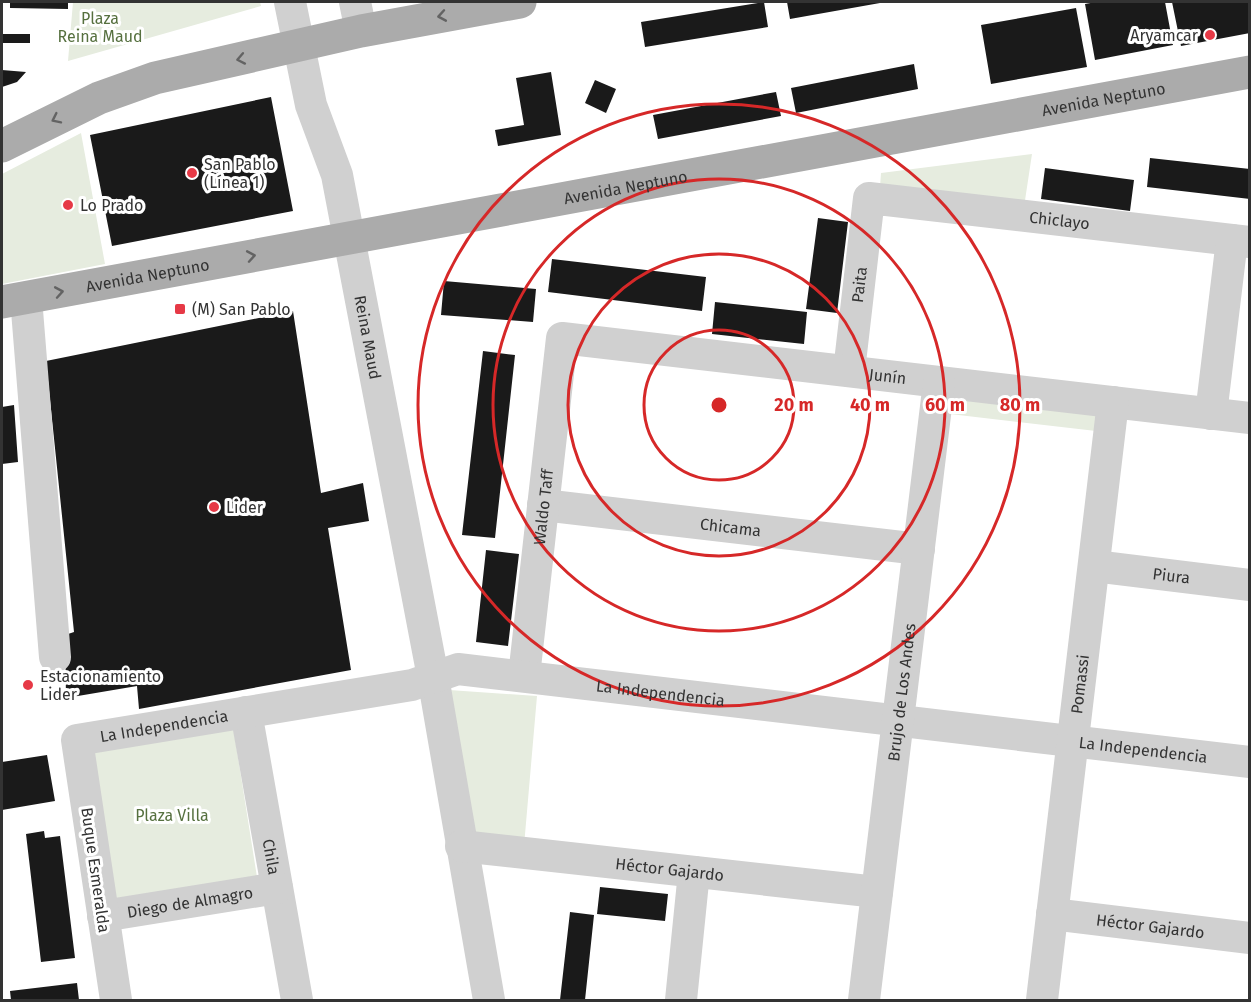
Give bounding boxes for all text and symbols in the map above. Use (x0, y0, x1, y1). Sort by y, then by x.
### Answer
park label: Plaza Reina Maud (57, 9, 143, 46)
one-way arrow (437, 9, 447, 22)
place label: Aryamcar (1130, 26, 1199, 45)
marker: Aryamcar (1203, 28, 1217, 42)
one-way arrow (236, 52, 246, 65)
street label: Avenida Neptuno (1040, 79, 1167, 120)
one-way arrow (52, 111, 63, 123)
place label: San Pablo (Línea 1) (204, 155, 276, 192)
marker: San Pablo (Línea 1) (185, 166, 199, 180)
street label: Avenida Neptuno (562, 167, 689, 208)
place label: Lo Prado (80, 196, 143, 215)
marker: Lo Prado (61, 198, 75, 212)
street label: Chiclayo (1028, 208, 1091, 233)
one-way arrow (245, 250, 255, 263)
street label: Avenida Neptuno (84, 255, 211, 296)
street label: Paita (848, 266, 871, 304)
one-way arrow (54, 286, 64, 299)
street label: Reina Maud (350, 294, 385, 381)
place label: (M) San Pablo (192, 300, 291, 319)
marker: (M) San Pablo (173, 302, 187, 316)
street label: Junín (868, 365, 907, 388)
text: 20 m (774, 394, 814, 416)
text: 40 m (850, 394, 890, 416)
text: 60 m (925, 394, 965, 416)
text: 80 m (1000, 394, 1040, 416)
centre of rings (709, 395, 729, 415)
street label: Waldo Taff (530, 467, 557, 546)
place label: Lider (226, 498, 264, 517)
marker: Lider (207, 500, 221, 514)
street label: Chicama (699, 514, 762, 540)
street label: Piura (1152, 564, 1191, 588)
street label: Brujo de Los Andes (884, 622, 920, 762)
street label: Pomassi (1067, 653, 1093, 715)
place label: Estacionamiento Lider (40, 667, 161, 704)
street label: La Independencia (595, 676, 726, 710)
marker: Estacionamiento Lider (21, 678, 35, 692)
street label: La Independencia (99, 706, 229, 746)
street label: La Independencia (1078, 733, 1209, 767)
street label: Buque Esmeralda (77, 806, 114, 934)
park label: Plaza Villa (135, 806, 209, 825)
street label: Chila (259, 837, 284, 876)
street label: Héctor Gajardo (614, 854, 725, 885)
street label: Diego de Almagro (126, 883, 254, 922)
street label: Héctor Gajardo (1095, 910, 1206, 942)

